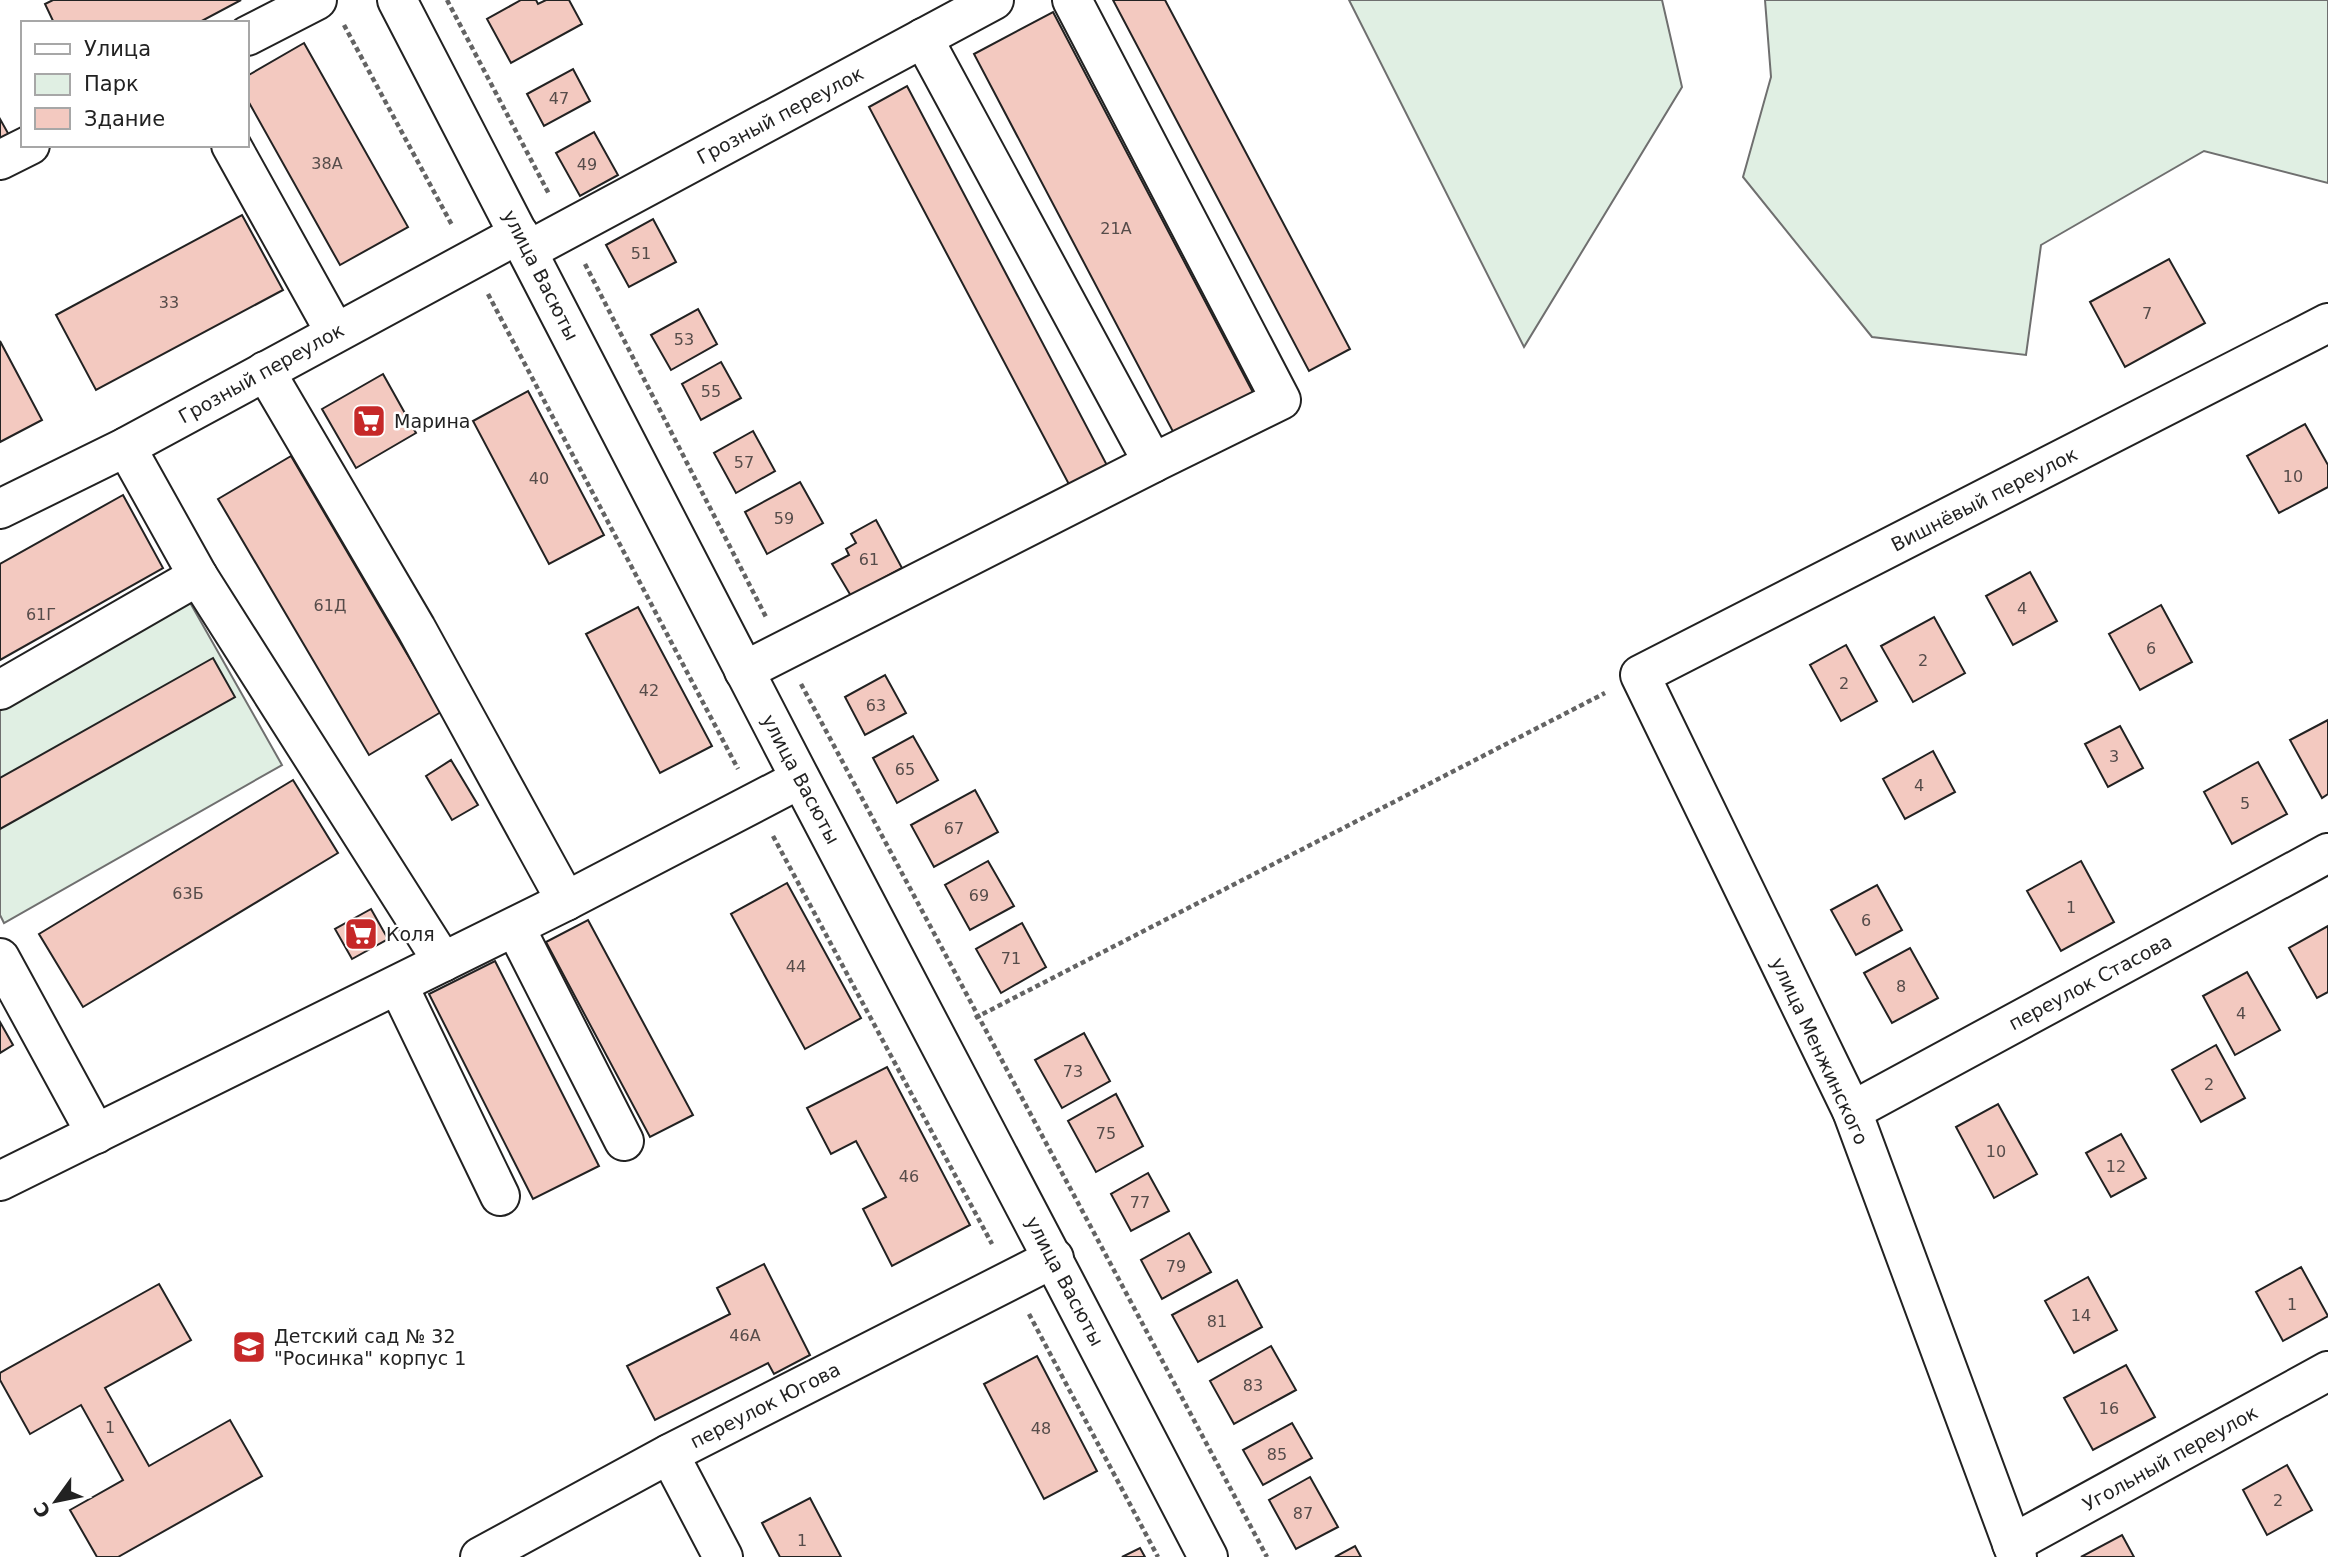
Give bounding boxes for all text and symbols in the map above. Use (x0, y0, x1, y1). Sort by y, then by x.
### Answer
legend (21, 21, 248, 147)
text: Улица (84, 37, 151, 61)
street label: Грозный переулок (693, 62, 867, 168)
text: Парк (84, 72, 139, 96)
house number: 47 (549, 89, 569, 108)
text: Здание (84, 107, 165, 131)
house number: 38А (311, 154, 343, 173)
house number: 49 (577, 155, 597, 174)
street label: улица Васюты (499, 206, 583, 344)
house number: 21А (1100, 219, 1132, 238)
house number: 51 (631, 244, 651, 263)
house number: 33 (159, 293, 179, 312)
house number: 7 (2142, 304, 2152, 323)
street label: Грозный переулок (175, 318, 347, 428)
house number: 53 (674, 330, 694, 349)
house number: 55 (701, 382, 721, 401)
supermarket icon: Марина (350, 402, 388, 440)
place label: Марина (394, 410, 471, 432)
street label: Вишнёвый переулок (1887, 442, 2081, 556)
house number: 57 (734, 453, 754, 472)
house number: 10 (2283, 467, 2303, 486)
house number: 40 (529, 469, 549, 488)
house number: 59 (774, 509, 794, 528)
house number: 61 (859, 550, 879, 569)
house number: 61Д (314, 596, 346, 615)
house number: 4 (2017, 599, 2027, 618)
house number: 61Г (26, 605, 56, 624)
house number: 6 (2146, 639, 2156, 658)
house number: 2 (1918, 651, 1928, 670)
house number: 2 (1839, 674, 1849, 693)
house number: 42 (639, 681, 659, 700)
house number: 63 (866, 696, 886, 715)
street label: улица Васюты (758, 710, 844, 848)
house number: 3 (2109, 747, 2119, 766)
house number: 65 (895, 760, 915, 779)
house number: 4 (1914, 776, 1924, 795)
house number: 5 (2240, 794, 2250, 813)
house number: 67 (944, 819, 964, 838)
house number: 63Б (172, 884, 204, 903)
house number: 69 (969, 886, 989, 905)
house number: 1 (2066, 898, 2076, 917)
house number: 6 (1861, 911, 1871, 930)
supermarket icon: Коля (342, 915, 380, 953)
place label: Коля (386, 923, 435, 945)
street label: переулок Стасова (2005, 930, 2175, 1034)
house number: 71 (1001, 949, 1021, 968)
street label: улица Менжинского (1767, 954, 1873, 1148)
house number: 44 (786, 957, 806, 976)
house number: 8 (1896, 977, 1906, 996)
house number: 4 (2236, 1004, 2246, 1023)
house number: 73 (1063, 1062, 1083, 1081)
house number: 2 (2204, 1075, 2214, 1094)
house number: 75 (1096, 1124, 1116, 1143)
house number: 10 (1986, 1142, 2006, 1161)
house number: 12 (2106, 1157, 2126, 1176)
house number: 46 (899, 1167, 919, 1186)
house number: 77 (1130, 1193, 1150, 1212)
street label: улица Васюты (1022, 1212, 1108, 1350)
house number: 79 (1166, 1257, 1186, 1276)
house number: 1 (2287, 1295, 2297, 1314)
house number: 14 (2071, 1306, 2091, 1325)
house number: 81 (1207, 1312, 1227, 1331)
place label: Детский сад № 32 "Росинка" корпус 1 (274, 1325, 466, 1369)
house number: 46А (729, 1326, 761, 1345)
school or university icon: Детский сад № 32 "Росинка" корпус 1 (230, 1328, 268, 1366)
street label: переулок Югова (686, 1358, 844, 1452)
house number: 83 (1243, 1376, 1263, 1395)
house number: 16 (2099, 1399, 2119, 1418)
street label: Угольный переулок (2079, 1401, 2261, 1515)
house number: 1 (105, 1418, 115, 1437)
house number: 48 (1031, 1419, 1051, 1438)
house number: 85 (1267, 1445, 1287, 1464)
north arrow (21, 1466, 91, 1536)
house number: 2 (2273, 1491, 2283, 1510)
text: С (29, 1498, 55, 1522)
house number: 87 (1293, 1504, 1313, 1523)
house number: 1 (797, 1531, 807, 1550)

